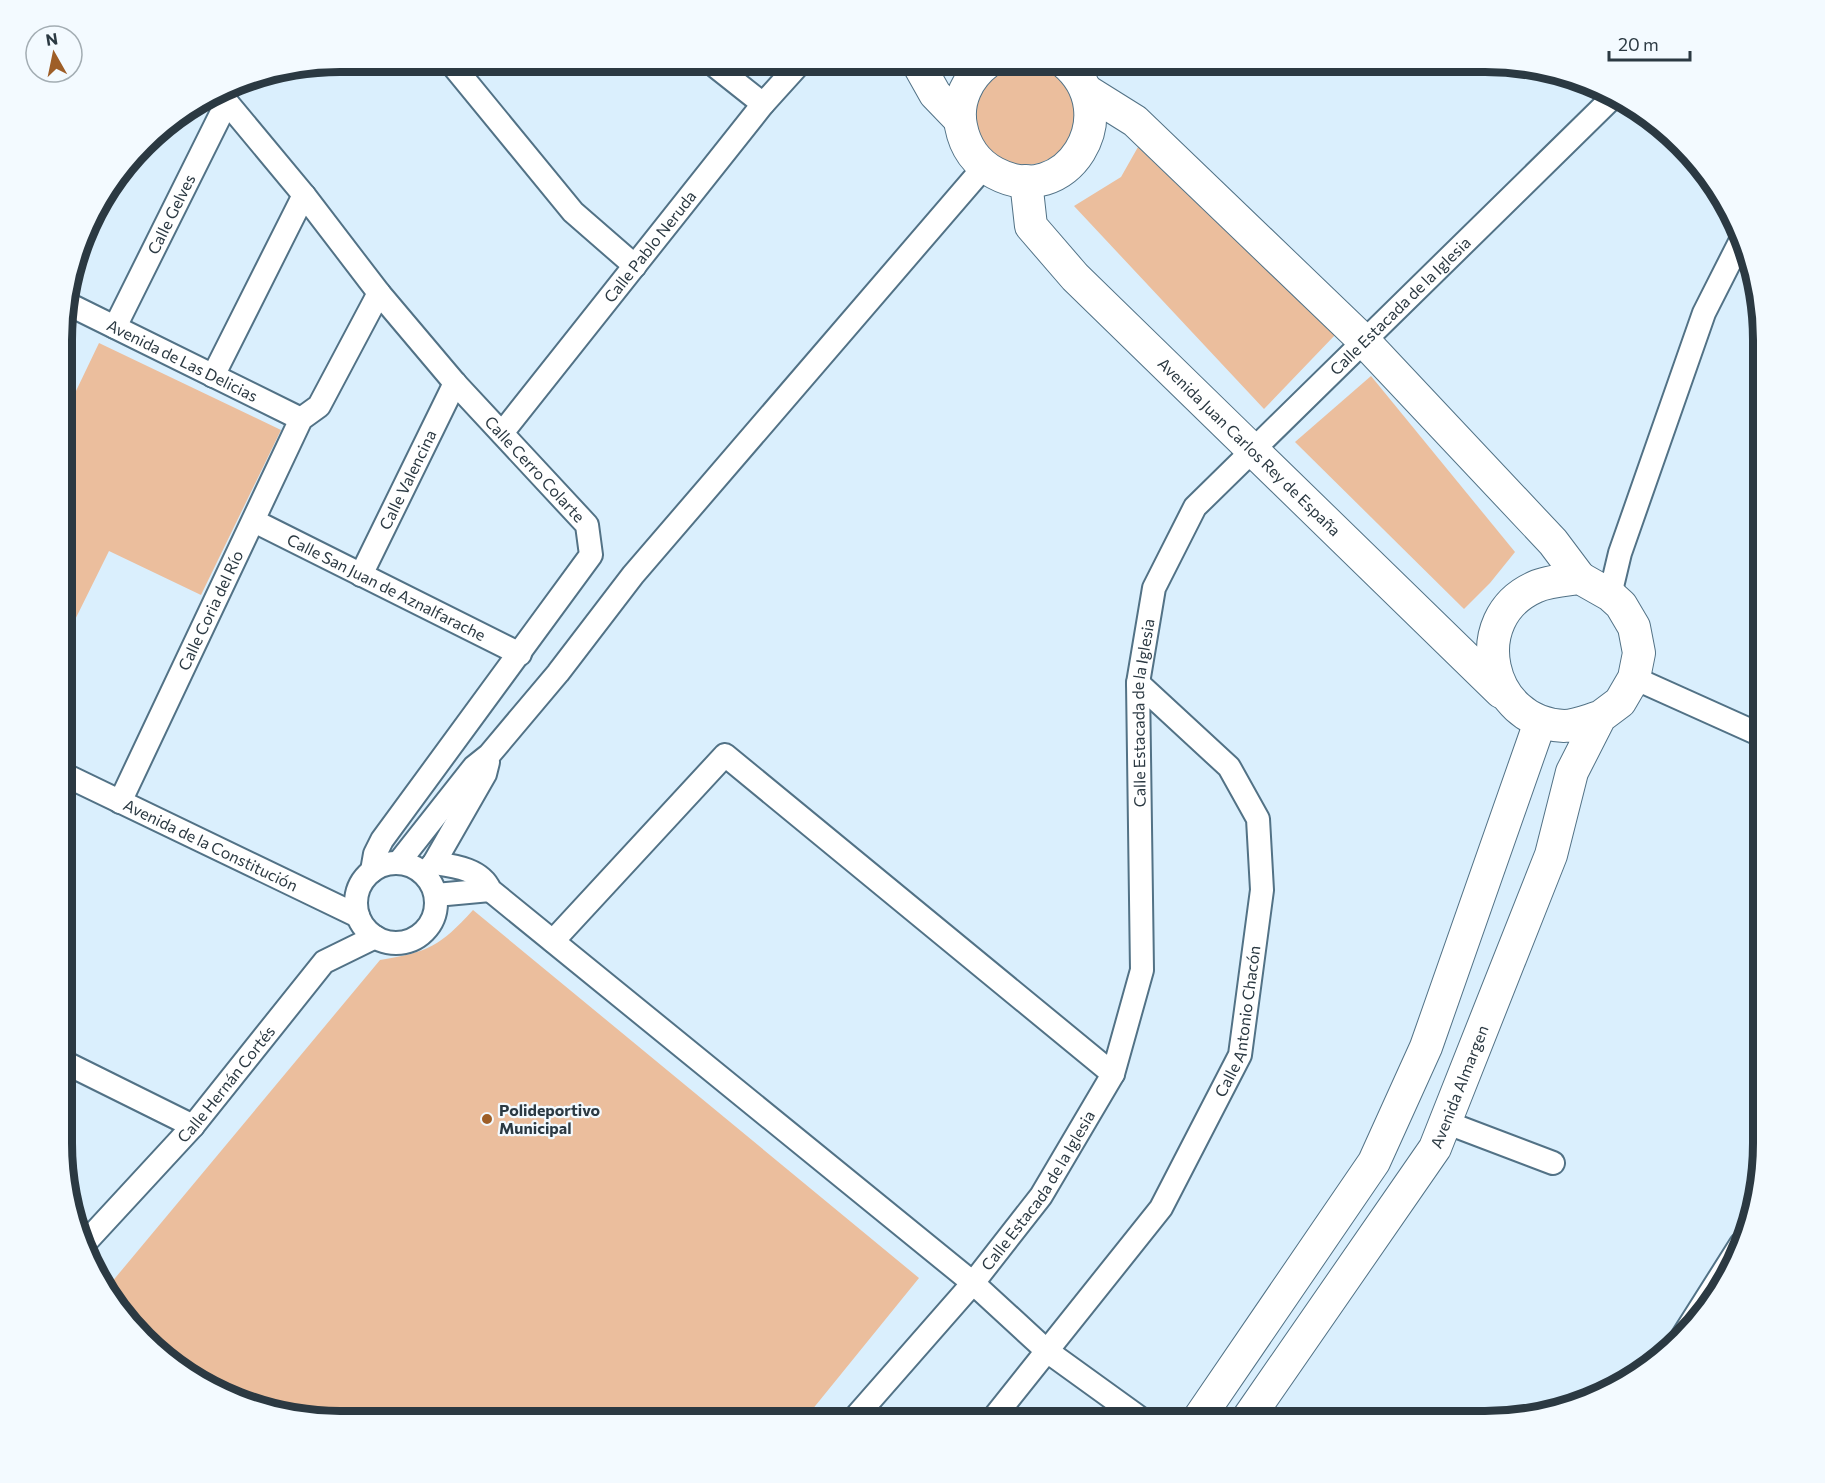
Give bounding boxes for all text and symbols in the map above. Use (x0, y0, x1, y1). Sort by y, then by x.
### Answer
north arrow (24, 24, 84, 84)
scale bar (1609, 24, 1690, 62)
text: N (44, 28, 59, 49)
text: 20 m (1618, 33, 1659, 55)
street label: Calle Gelves (143, 171, 199, 257)
street label: Calle Pablo Neruda (599, 187, 700, 306)
street label: Calle Estacada de la Iglesia (1325, 232, 1474, 379)
street label: Avenida de Las Delicias (104, 315, 261, 405)
street label: Avenida Juan Carlos Rey de España (1154, 353, 1345, 540)
street label: Calle Cerro Colarte (481, 412, 589, 526)
street label: Calle Valencina (375, 427, 440, 533)
street label: Calle San Juan de Aznalfarache (284, 529, 489, 644)
street label: Calle Coria del Río (174, 547, 247, 673)
street label: Calle Estacada de la Iglesia (1128, 617, 1158, 807)
street label: Avenida de la Constitución (121, 795, 301, 895)
street label: Calle Antonio Chacón (1210, 944, 1264, 1100)
street label: Calle Hernán Cortés (173, 1022, 279, 1146)
street label: Avenida Almargen (1426, 1022, 1492, 1151)
place label: Polideportivo Municipal (499, 1100, 601, 1137)
street label: Calle Estacada de la Iglesia (977, 1107, 1098, 1274)
marker: Polideportivo Municipal (480, 1112, 494, 1126)

